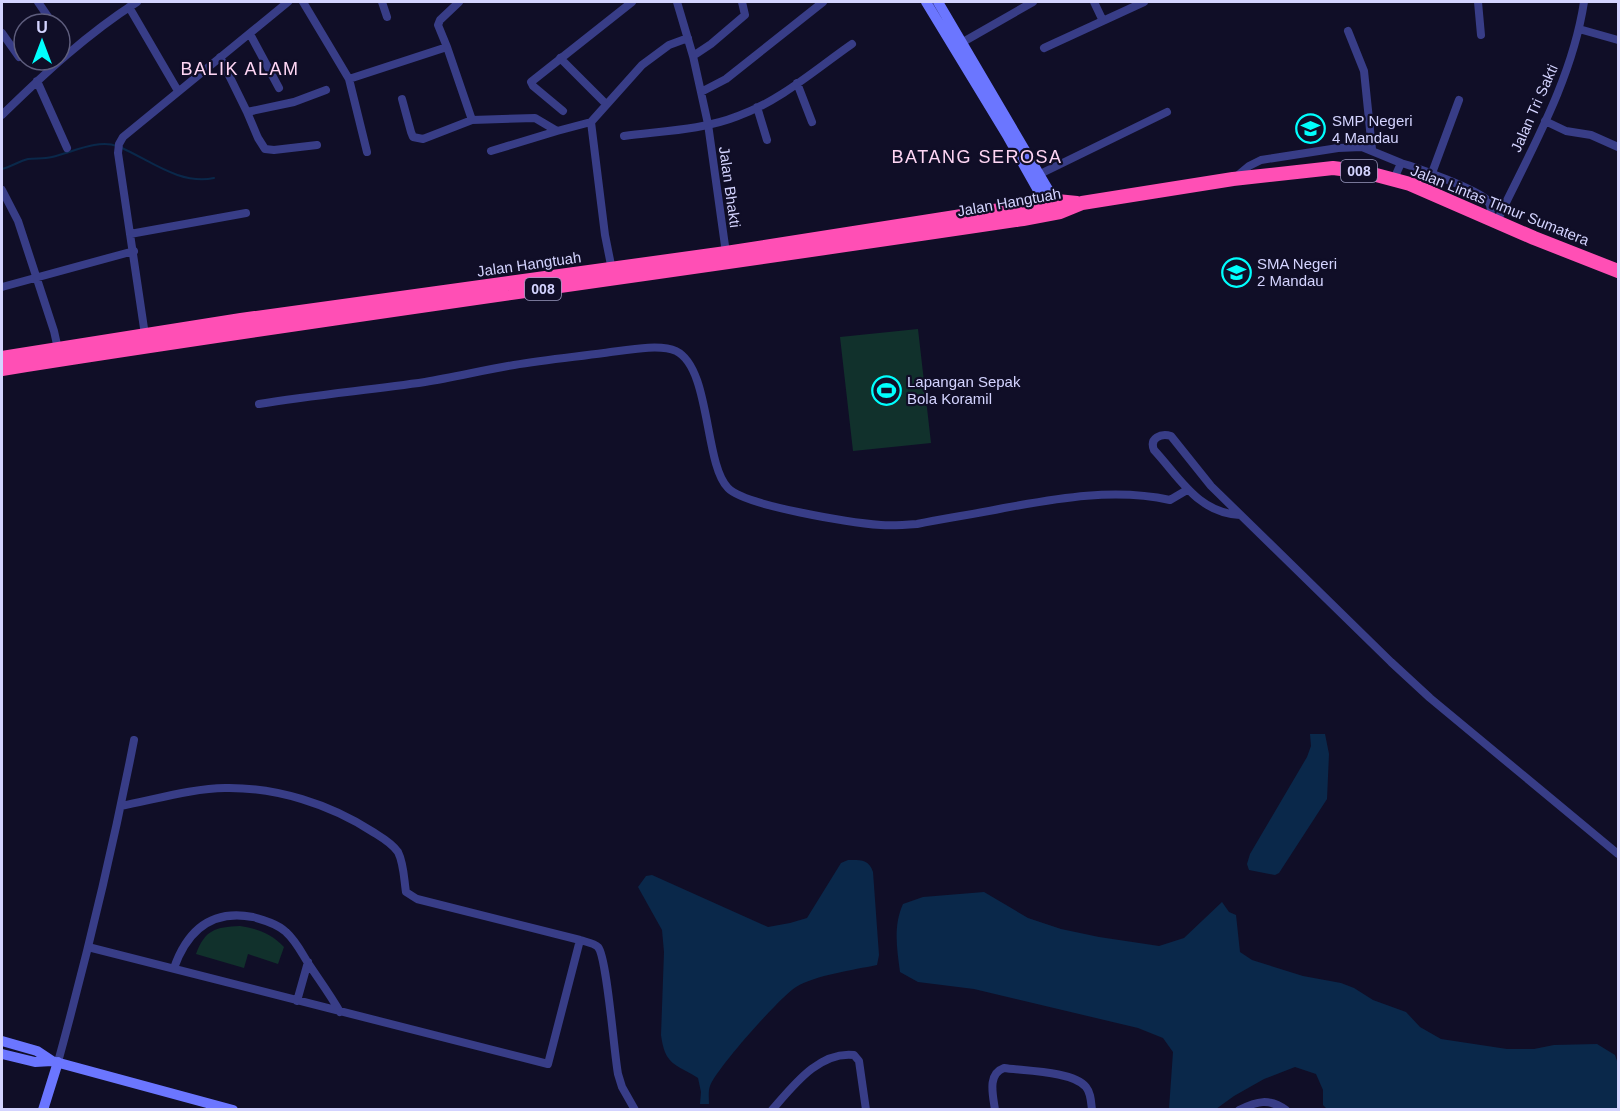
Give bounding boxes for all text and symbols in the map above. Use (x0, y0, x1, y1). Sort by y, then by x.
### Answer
north arrow (12, 12, 72, 72)
text: U (36, 19, 48, 36)
district label: BALIK ALAM (180, 59, 300, 79)
street label: Jalan Tri Sakti (1507, 62, 1561, 154)
place label: SMP Negeri 4 Mandau (1332, 112, 1413, 146)
school or university icon: SMP Negeri 4 Mandau (1295, 113, 1327, 145)
street label: Jalan Bhakti (716, 145, 744, 229)
district label: BATANG SEROSA (892, 147, 1062, 167)
road number: 008 (1341, 160, 1377, 182)
street label: Jalan Lintas Timur Sumatera (1408, 161, 1592, 249)
street label: Jalan Hangtuah (956, 185, 1062, 219)
street label: Jalan Hangtuah (476, 248, 582, 280)
place label: SMA Negeri 2 Mandau (1257, 255, 1337, 289)
school or university icon: SMA Negeri 2 Mandau (1220, 256, 1252, 288)
road number: 008 (525, 278, 561, 300)
place label: Lapangan Sepak Bola Koramil (907, 373, 1021, 407)
sports icon: Lapangan Sepak Bola Koramil (870, 374, 902, 406)

